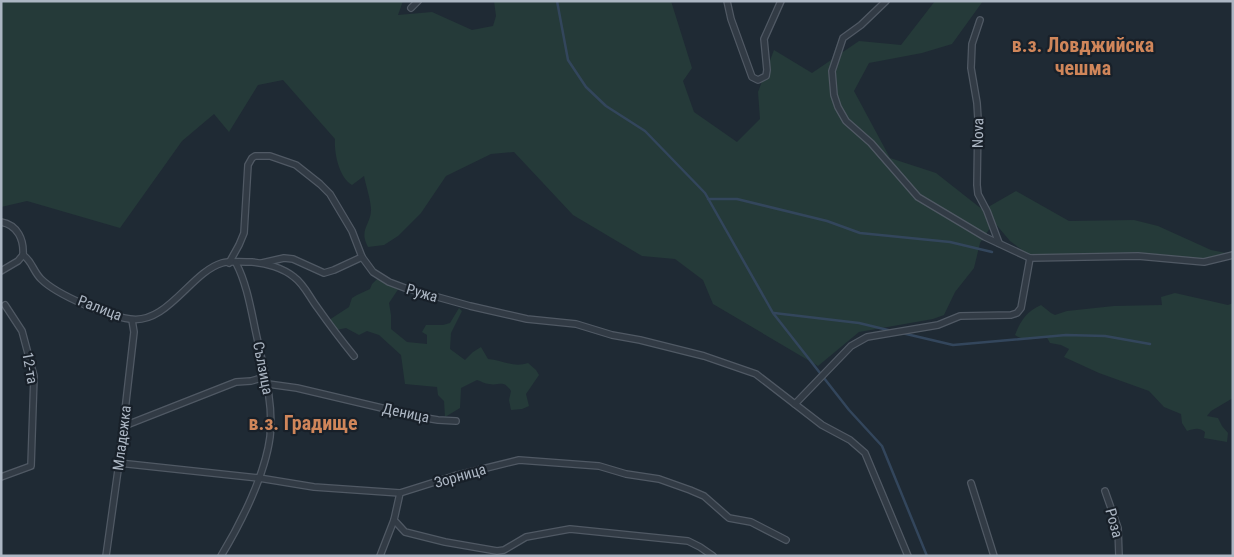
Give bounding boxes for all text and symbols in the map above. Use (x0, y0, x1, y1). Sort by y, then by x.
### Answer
district label: в.з. Ловджийска чешма (1012, 33, 1154, 80)
street label: Nova (969, 118, 987, 148)
street label: Ружа (404, 280, 440, 306)
street label: Ралица (75, 291, 125, 325)
street label: Сълзица (249, 340, 277, 396)
street label: 12-та (18, 351, 42, 385)
street label: Деница (381, 399, 431, 427)
street label: Младежка (109, 404, 135, 472)
district label: в.з. Градище (248, 411, 358, 435)
street label: Зорница (432, 460, 488, 492)
street label: Роза (1101, 506, 1127, 540)

